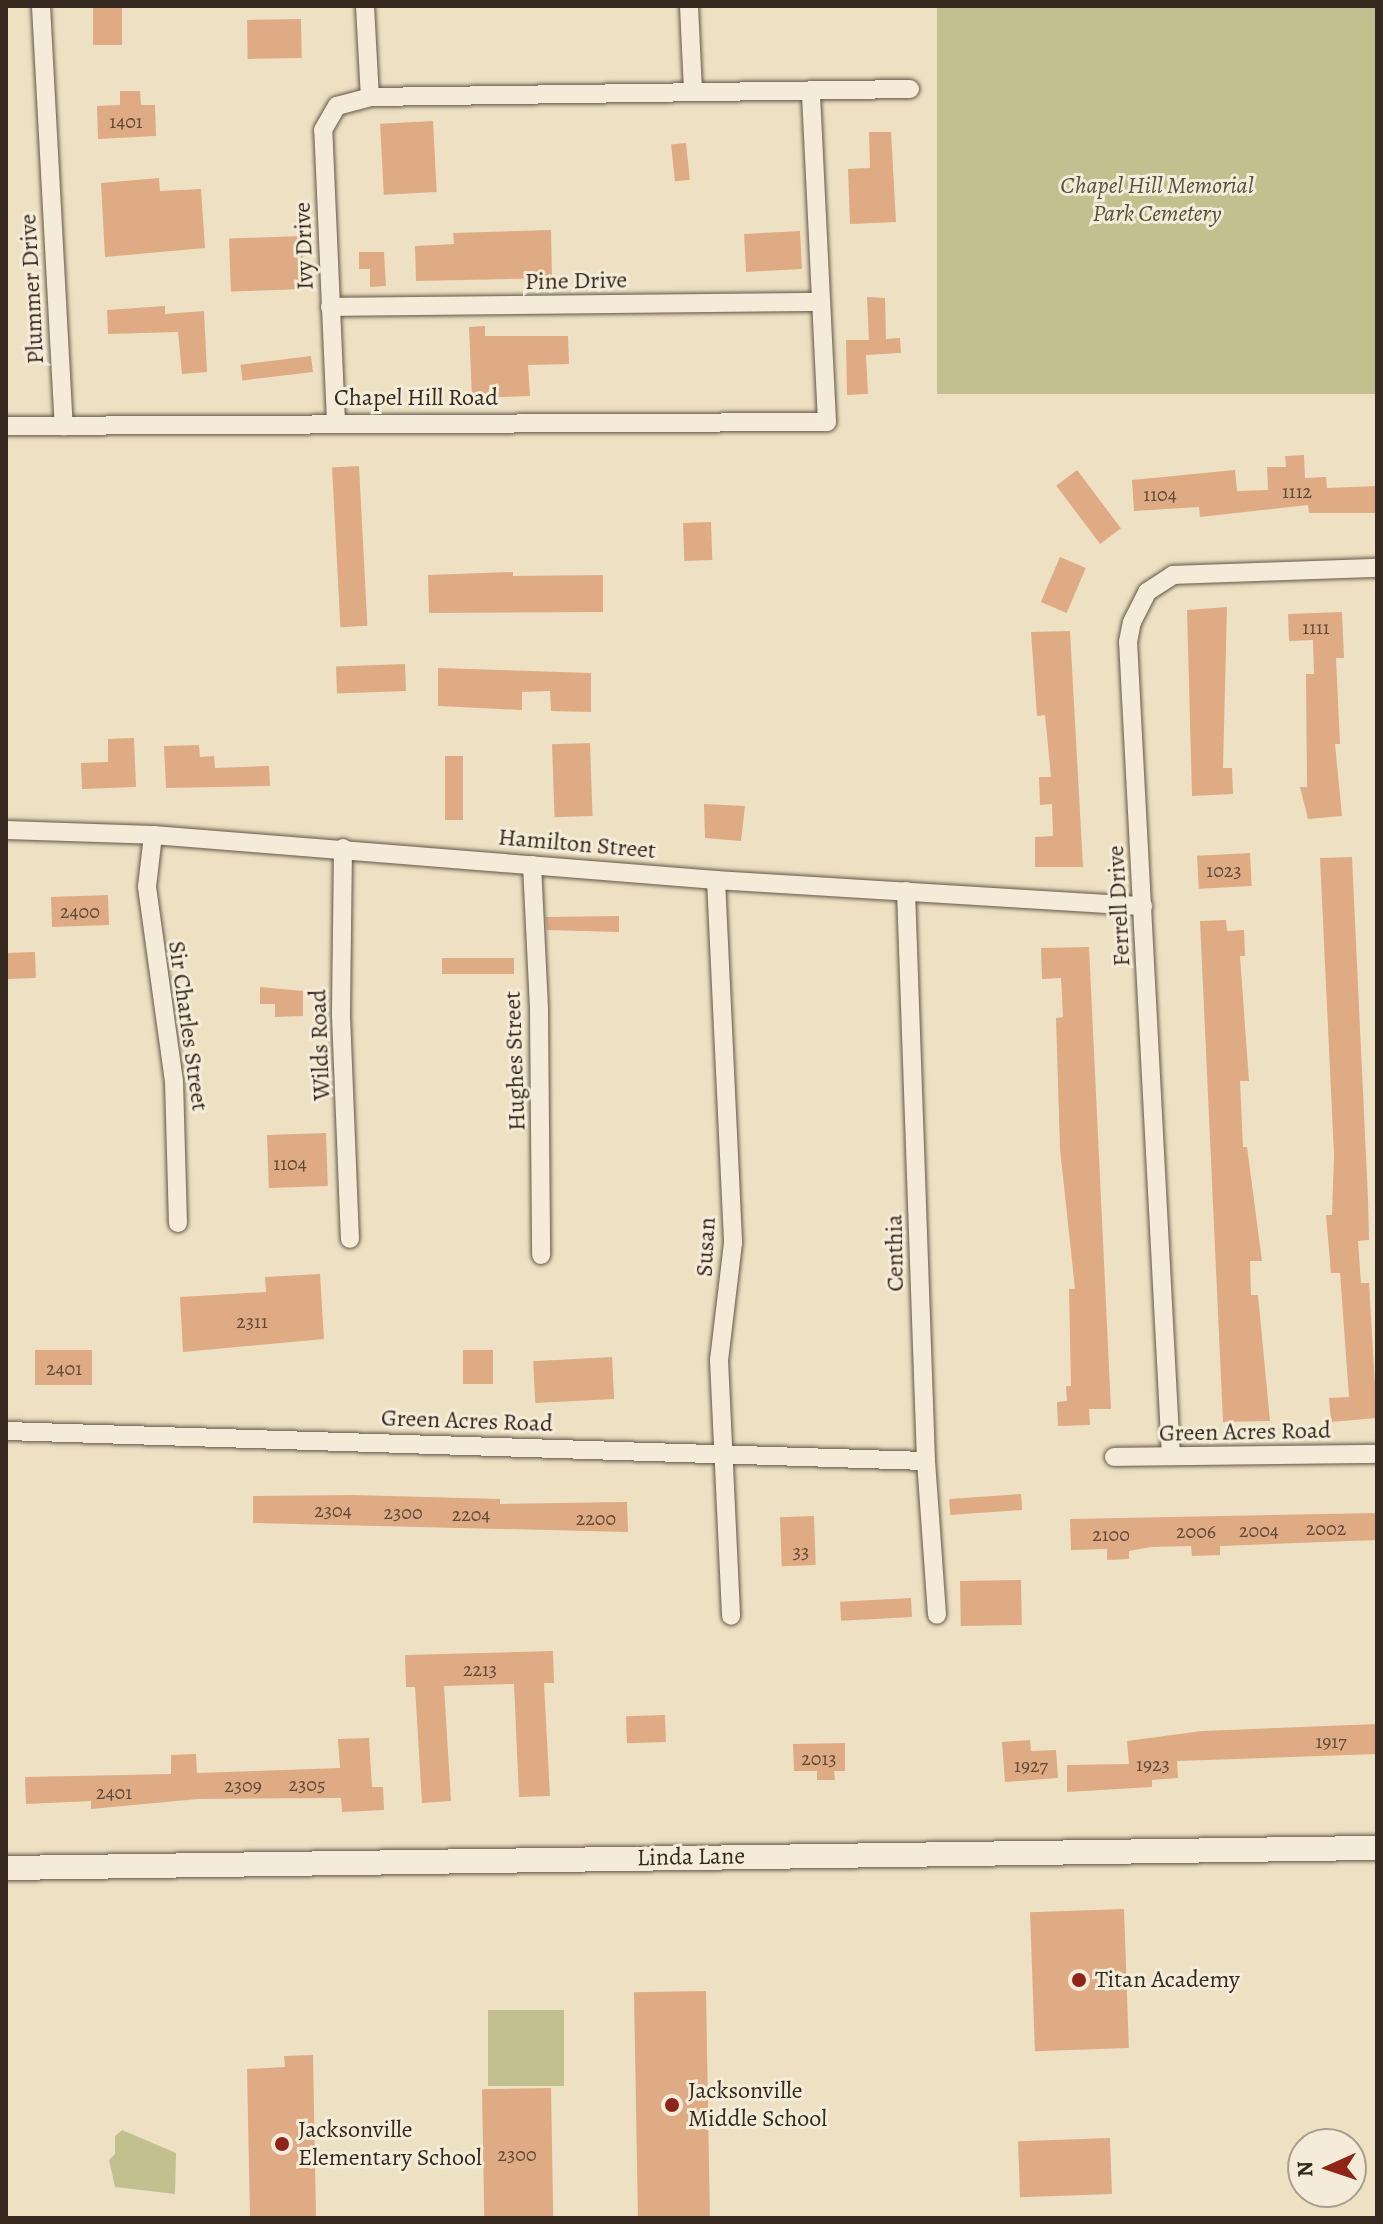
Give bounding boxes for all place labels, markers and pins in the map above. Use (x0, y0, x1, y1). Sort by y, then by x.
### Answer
place label: Titan Academy (1095, 1966, 1240, 1994)
marker: Titan Academy (1070, 1971, 1088, 1989)
place label: Jacksonville Middle School (688, 2077, 827, 2133)
marker: Jacksonville Middle School (663, 2096, 681, 2114)
place label: Jacksonville Elementary School (298, 2116, 482, 2172)
marker: Jacksonville Elementary School (273, 2135, 291, 2153)

